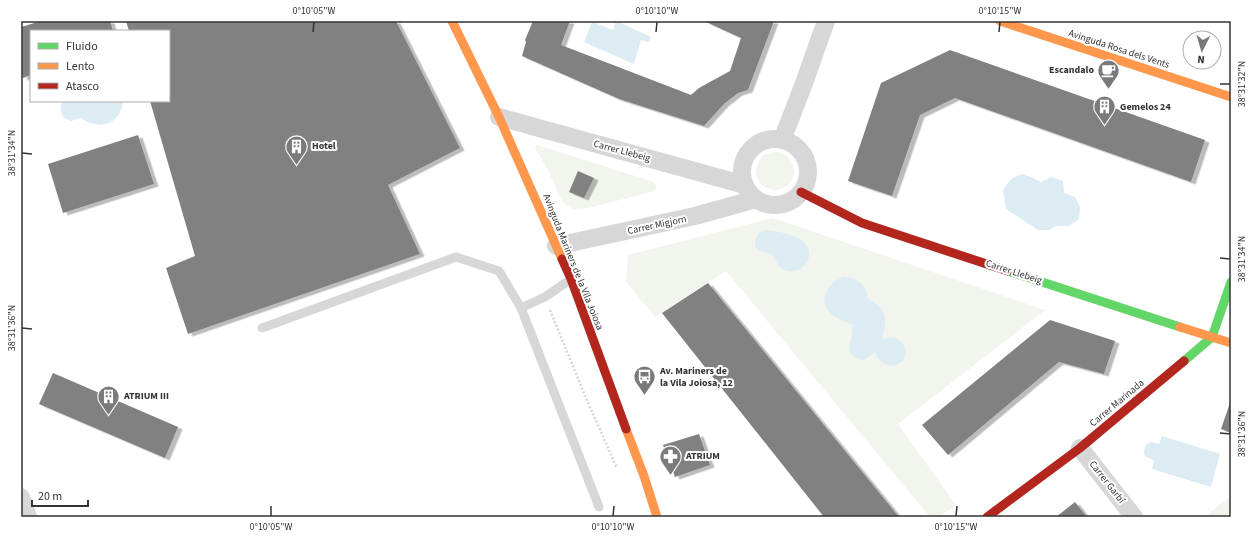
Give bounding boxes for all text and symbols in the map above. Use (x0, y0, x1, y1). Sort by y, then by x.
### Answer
text: 0°10'05"W (293, 4, 336, 18)
text: 0°10'10"W (636, 4, 679, 18)
text: 0°10'15"W (979, 4, 1022, 18)
street label: Avinguda Rosa dels Vents (1067, 26, 1171, 72)
legend (30, 30, 170, 102)
north arrow (1182, 30, 1222, 70)
text: Fluido (66, 38, 98, 55)
text: N (1197, 52, 1205, 67)
cafe icon: Escandalo (1096, 57, 1122, 90)
text: Lento (66, 58, 95, 75)
text: 38°31'32"N (1235, 61, 1249, 107)
place label: Escandalo (1049, 63, 1094, 77)
text: Atasco (66, 78, 99, 95)
building icon: Gemelos 24 (1091, 94, 1117, 127)
place label: Gemelos 24 (1120, 100, 1171, 114)
text: 38°31'34"N (5, 130, 19, 176)
building icon: Hotel (283, 133, 309, 166)
street label: Carrer Llebeig (592, 137, 652, 165)
place label: Hotel (312, 139, 336, 153)
street label: Avinguda Mariners de la Vila Joiosa (539, 192, 607, 332)
street label: Carrer Migjorn (626, 212, 688, 238)
text: 38°31'34"N (1235, 236, 1249, 282)
street label: Carrer Llebeig (984, 256, 1044, 288)
text: 38°31'36"N (5, 305, 19, 351)
bus stop icon: Av. Mariners de la Vila Joiosa, 12 (631, 364, 657, 397)
place label: Av. Mariners de la Vila Joiosa, 12 (659, 364, 733, 390)
street label: Carrer Marinada (1087, 376, 1147, 430)
building icon: ATRIUM III (96, 383, 122, 416)
place label: ATRIUM III (123, 389, 169, 403)
text: 38°31'36"N (1235, 411, 1249, 457)
pharmacy icon: ATRIUM (658, 443, 684, 476)
place label: ATRIUM (685, 449, 720, 463)
street label: Carrer Garbí (1086, 458, 1128, 507)
scale bar (32, 482, 88, 508)
text: 20 m (38, 488, 62, 505)
text: 0°10'05"W (250, 520, 293, 534)
text: 0°10'10"W (592, 520, 635, 534)
text: 0°10'15"W (935, 520, 978, 534)

